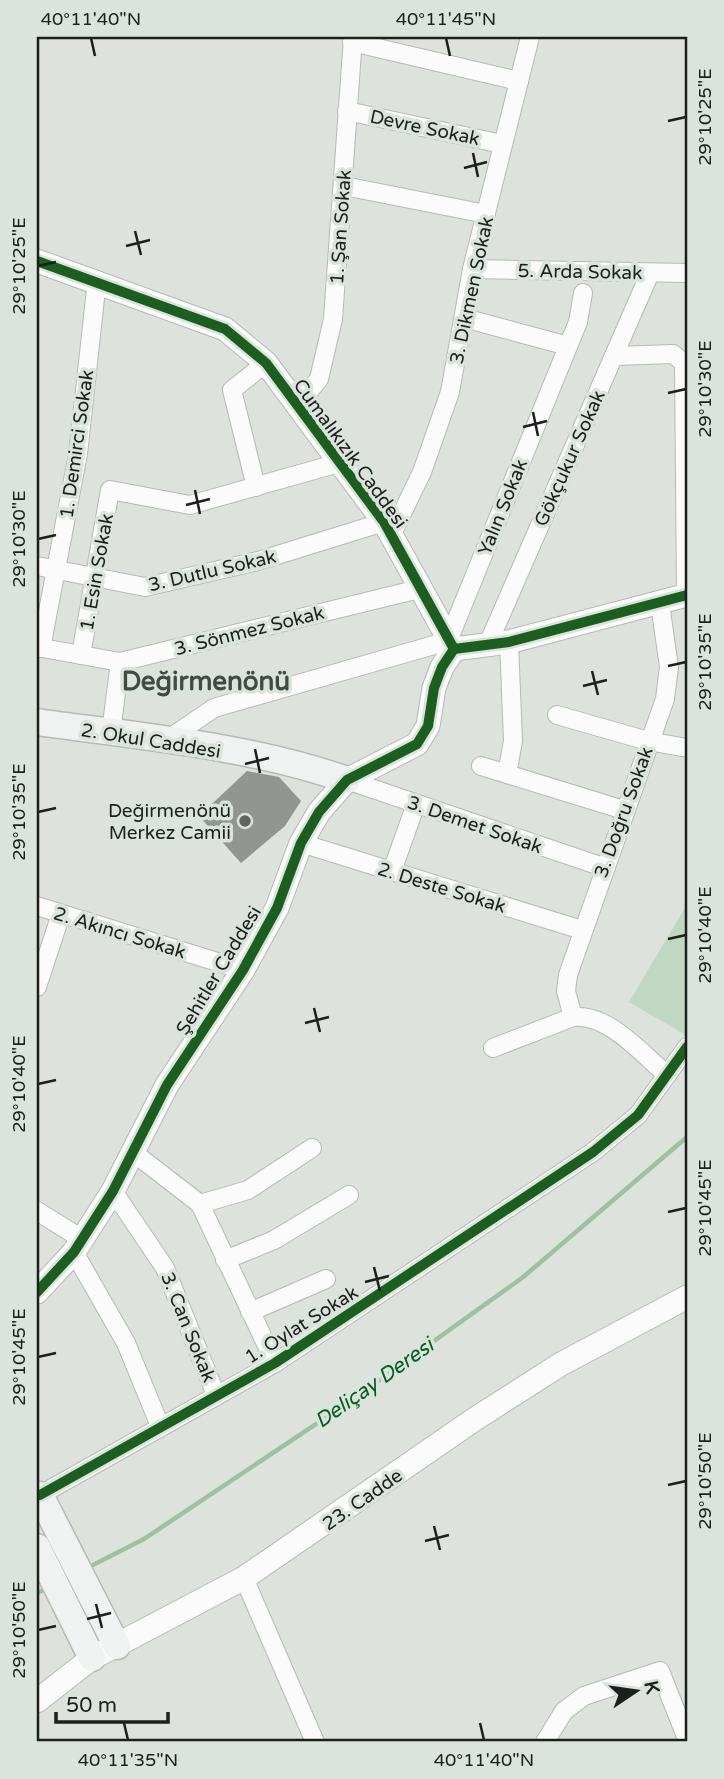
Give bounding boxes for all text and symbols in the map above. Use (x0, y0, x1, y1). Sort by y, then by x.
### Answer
text: 40°11'40"N (41, 8, 141, 30)
text: 40°11'45"N (396, 8, 496, 30)
text: 29°10'25"E (694, 68, 716, 166)
street label: Devre Sokak (368, 106, 482, 150)
street label: 1. Şan Sokak (326, 169, 356, 285)
street label: 3. Dikmen Sokak (446, 214, 498, 366)
text: 29°10'25"E (8, 217, 30, 315)
street label: 5. Arda Sokak (517, 260, 643, 284)
text: 29°10'30"E (694, 340, 716, 438)
street label: 1. Demirci Sokak (56, 368, 98, 520)
street label: Cumalıkızık Caddesi (289, 375, 412, 533)
street label: Gökçukur Sokak (530, 387, 610, 530)
street label: Yalın Sokak (474, 456, 532, 559)
text: 29°10'30"E (8, 490, 30, 588)
street label: 1. Esin Sokak (76, 512, 118, 633)
street label: 3. Dutlu Sokak (146, 546, 278, 596)
street label: 3. Sönmez Sokak (172, 602, 326, 660)
text: 29°10'35"E (694, 613, 716, 711)
district label: Değirmenönü (122, 666, 290, 697)
street label: 2. Okul Caddesi (79, 719, 222, 763)
street label: 3. Doğru Sokak (590, 744, 658, 881)
text: 29°10'35"E (8, 763, 30, 861)
street label: 3. Demet Sokak (404, 792, 545, 858)
place label: Değirmenönü Merkez Camii (108, 800, 231, 844)
marker: Değirmenönü Merkez Camii (237, 813, 253, 829)
street label: 2. Deste Sokak (375, 858, 508, 918)
text: 29°10'40"E (694, 886, 716, 984)
street label: 2. Akıncı Sokak (51, 902, 188, 963)
street label: Şehitler Caddesi (172, 902, 266, 1039)
text: 29°10'40"E (8, 1035, 30, 1133)
text: 29°10'45"E (694, 1159, 716, 1257)
street label: 3. Can Sokak (156, 1269, 220, 1386)
street label: 1. Oylat Sokak (241, 1281, 362, 1368)
text: 29°10'45"E (8, 1308, 30, 1406)
water label: Deliçay Deresi (310, 1332, 441, 1434)
text: 29°10'50"E (694, 1432, 716, 1530)
street label: 23. Cadde (318, 1464, 407, 1535)
text: 29°10'50"E (8, 1581, 30, 1679)
north arrow (602, 1656, 672, 1726)
text: K (639, 1679, 664, 1696)
scale bar (56, 1681, 168, 1725)
text: 50 m (66, 1693, 117, 1718)
text: 40°11'35"N (78, 1749, 178, 1771)
text: 40°11'40"N (434, 1749, 534, 1771)

